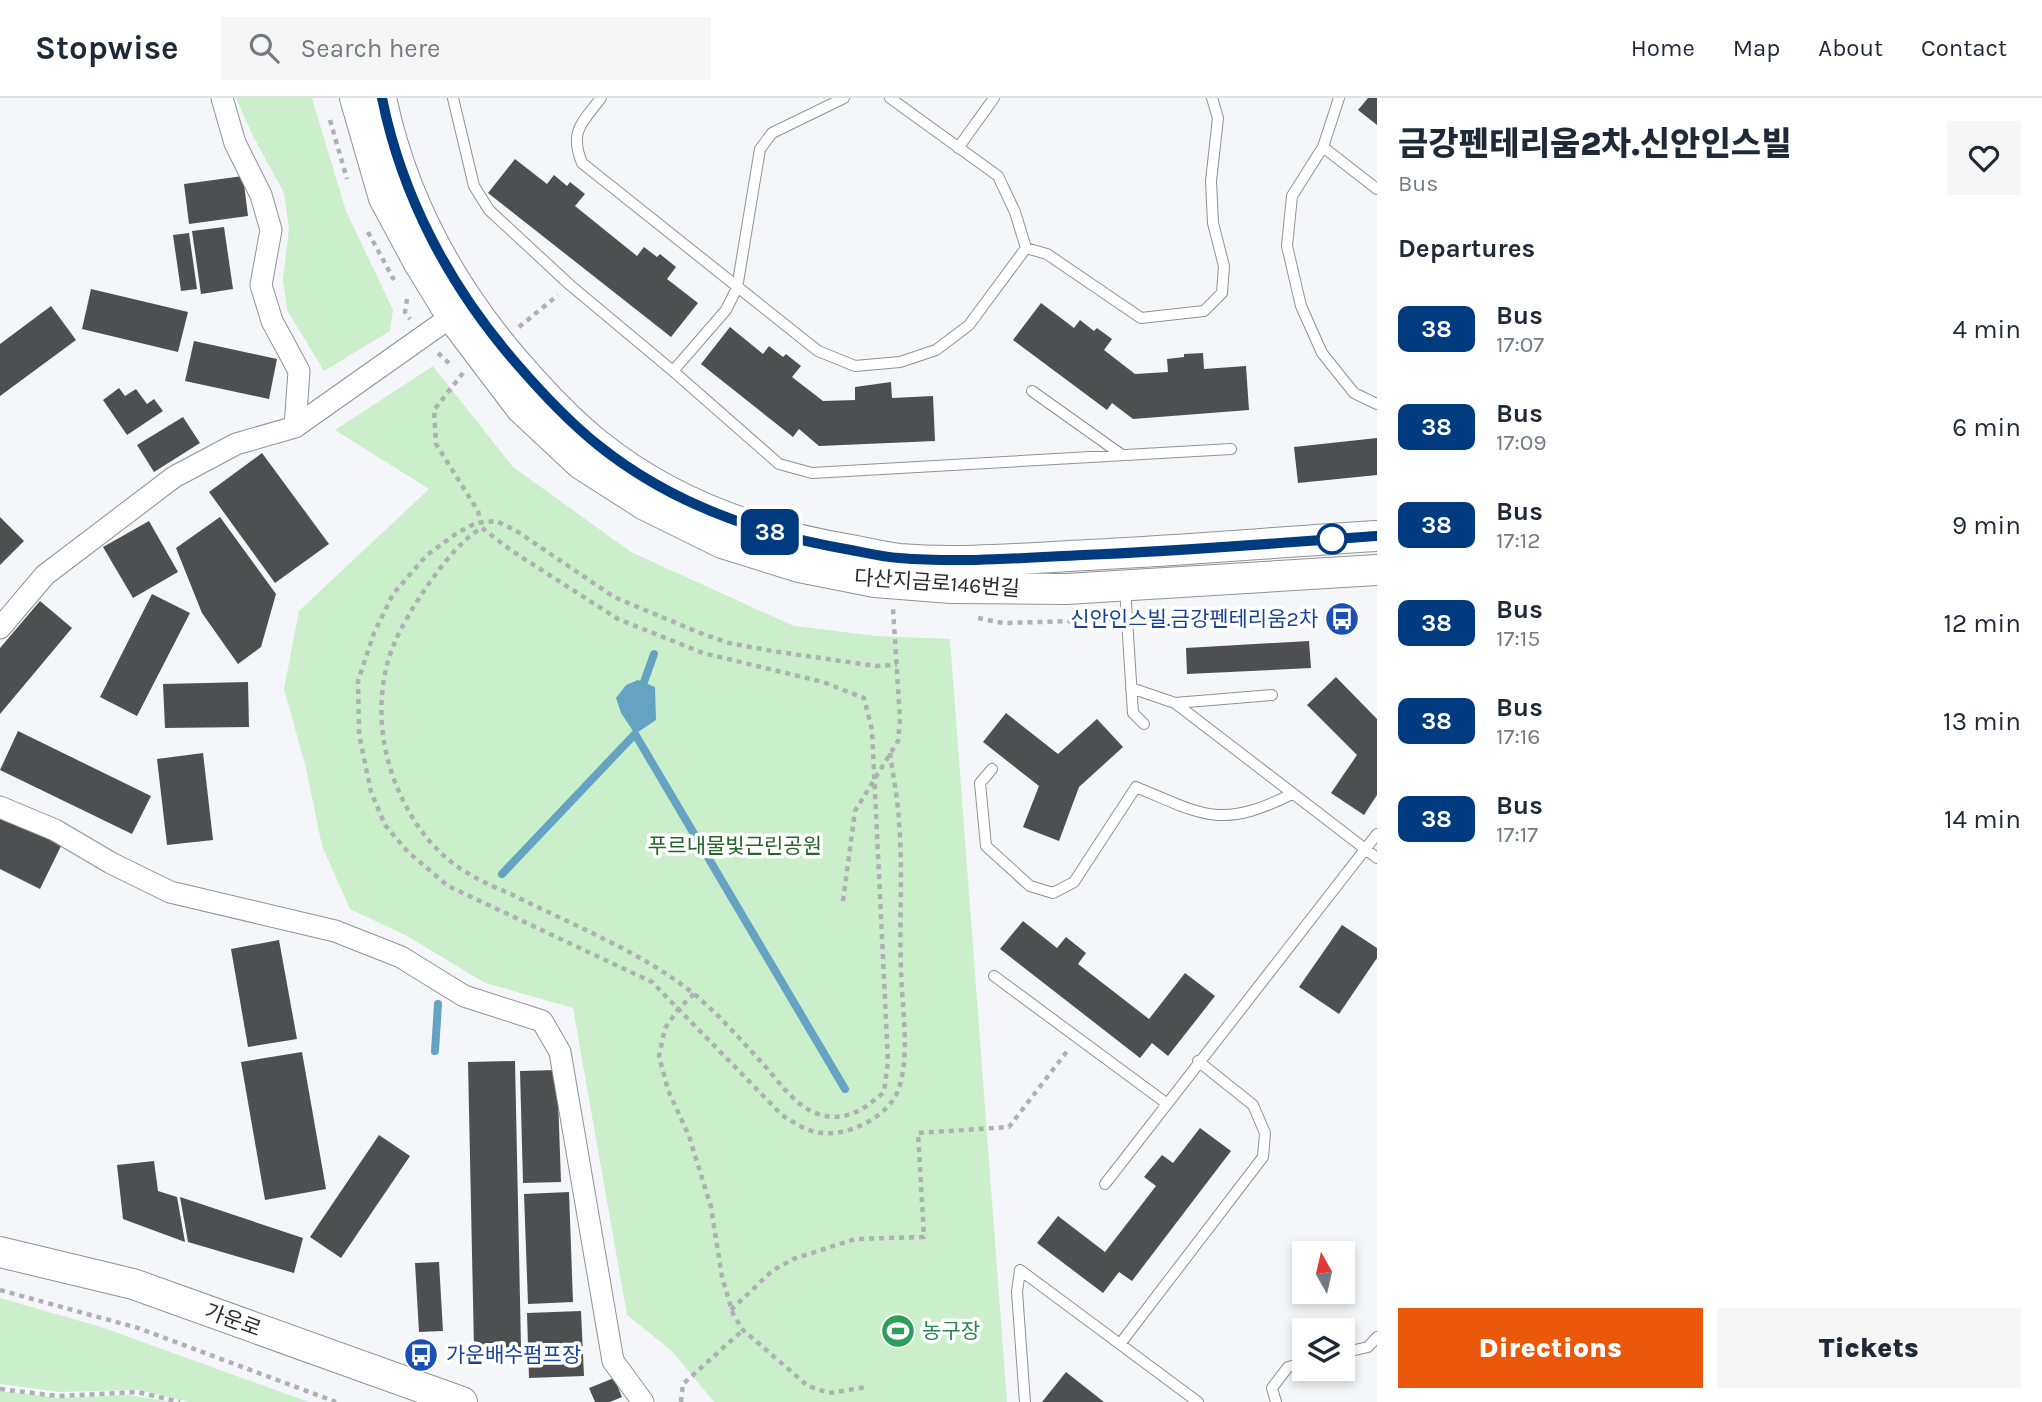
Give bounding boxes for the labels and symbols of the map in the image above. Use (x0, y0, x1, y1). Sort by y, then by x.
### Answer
line badge: 38 (738, 509, 802, 555)
unlabelled marker (1317, 524, 1347, 554)
street label: 다산지금로146번길 (853, 565, 1021, 601)
bus stop icon: 신안인스빌.금강펜테리움2차 (1323, 600, 1361, 638)
place label: 신안인스빌.금강펜테리움2차 (1070, 607, 1318, 631)
park label: 푸르내물빛근린공원 (648, 834, 822, 858)
north arrow (1292, 1241, 1354, 1304)
street label: 가운로 (202, 1299, 264, 1341)
sports icon: 농구장 (879, 1312, 917, 1350)
place label: 농구장 (922, 1319, 980, 1343)
bus stop icon: 가운배수펌프장 (402, 1336, 440, 1374)
place label: 가운배수펌프장 (446, 1343, 581, 1367)

